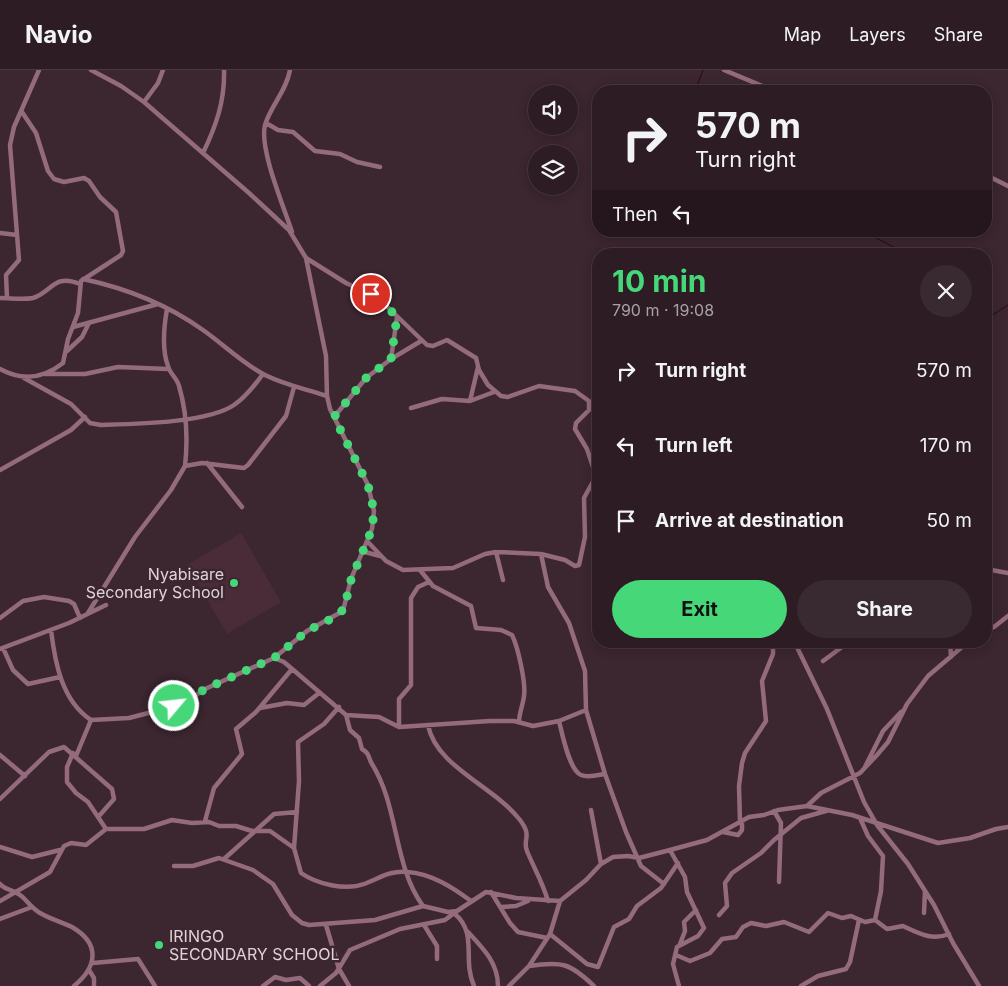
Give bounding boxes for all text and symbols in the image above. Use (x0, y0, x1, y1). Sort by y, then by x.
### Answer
text: Navio (25, 20, 92, 49)
text: Map (784, 24, 821, 45)
text: Layers (849, 24, 906, 45)
text: Share (934, 24, 983, 45)
map controls (528, 85, 578, 195)
button: sound (528, 85, 578, 135)
text: 570 m (695, 104, 801, 146)
icon: right (612, 105, 677, 170)
button: layers (528, 145, 578, 195)
text: Turn right (695, 146, 796, 172)
icon: left (668, 200, 696, 228)
text: Then (612, 203, 658, 226)
text: 10 min (612, 263, 706, 299)
button: close (920, 265, 972, 317)
pin (350, 273, 392, 315)
icon: arrive (357, 280, 385, 308)
text: 790 m · 19:08 (612, 300, 714, 320)
icon: right (612, 357, 640, 385)
text: Turn right (655, 359, 746, 382)
text: 570 m (916, 359, 972, 382)
icon: left (612, 432, 640, 460)
text: Turn left (655, 434, 733, 457)
text: 170 m (920, 434, 972, 457)
icon: arrive (612, 507, 640, 535)
text: Arrive at destination (655, 509, 844, 532)
text: 50 m (926, 509, 972, 532)
place label: Nyabisare Secondary School (86, 564, 224, 602)
marker: Nyabisare Secondary School (228, 577, 240, 589)
button: Exit (612, 580, 787, 638)
button: Share (797, 580, 972, 638)
position arrow (147, 679, 199, 731)
place label: IRINGO SECONDARY SCHOOL (169, 926, 340, 964)
marker: IRINGO SECONDARY SCHOOL (153, 939, 165, 951)

